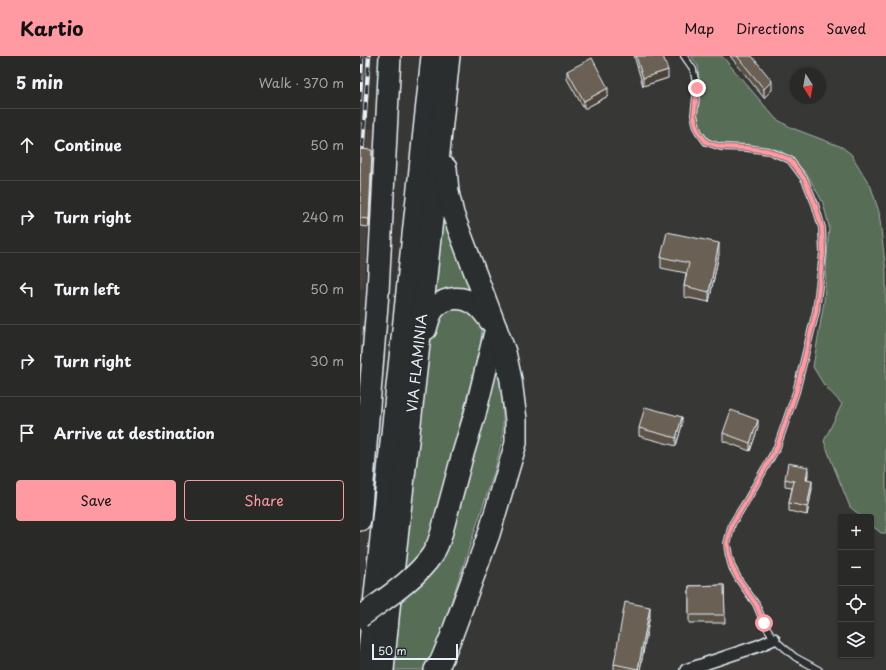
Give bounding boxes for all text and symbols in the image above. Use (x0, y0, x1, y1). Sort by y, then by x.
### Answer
text: Kartio (20, 14, 83, 42)
text: Map (684, 18, 714, 39)
text: Directions (736, 18, 804, 39)
text: Saved (826, 18, 866, 39)
north arrow (790, 68, 826, 104)
text: 5 min (16, 69, 63, 95)
text: Walk · 370 m (259, 73, 344, 92)
route end (688, 79, 706, 97)
text: Continue (54, 133, 122, 156)
icon: ahead (16, 134, 38, 156)
text: 50 m (310, 135, 344, 154)
text: Turn right (54, 205, 131, 228)
icon: right (16, 206, 38, 228)
text: 240 m (302, 207, 344, 226)
text: Turn left (54, 277, 120, 300)
icon: left (16, 278, 38, 300)
text: 50 m (310, 279, 344, 298)
street label: VIA FLAMINIA (401, 312, 432, 413)
text: Turn right (54, 349, 131, 372)
icon: right (16, 350, 38, 372)
text: 30 m (310, 351, 344, 370)
text: Arrive at destination (54, 421, 215, 444)
icon: arrive (16, 422, 38, 444)
button: Save (16, 480, 176, 521)
button: Share (184, 480, 344, 521)
map controls (838, 514, 874, 658)
button: + (838, 514, 874, 550)
button: − (838, 550, 874, 586)
button: locate (838, 586, 874, 622)
route start (755, 614, 773, 632)
button: layers (838, 622, 874, 658)
scale bar (372, 642, 458, 661)
text: 50 m (378, 642, 407, 659)

